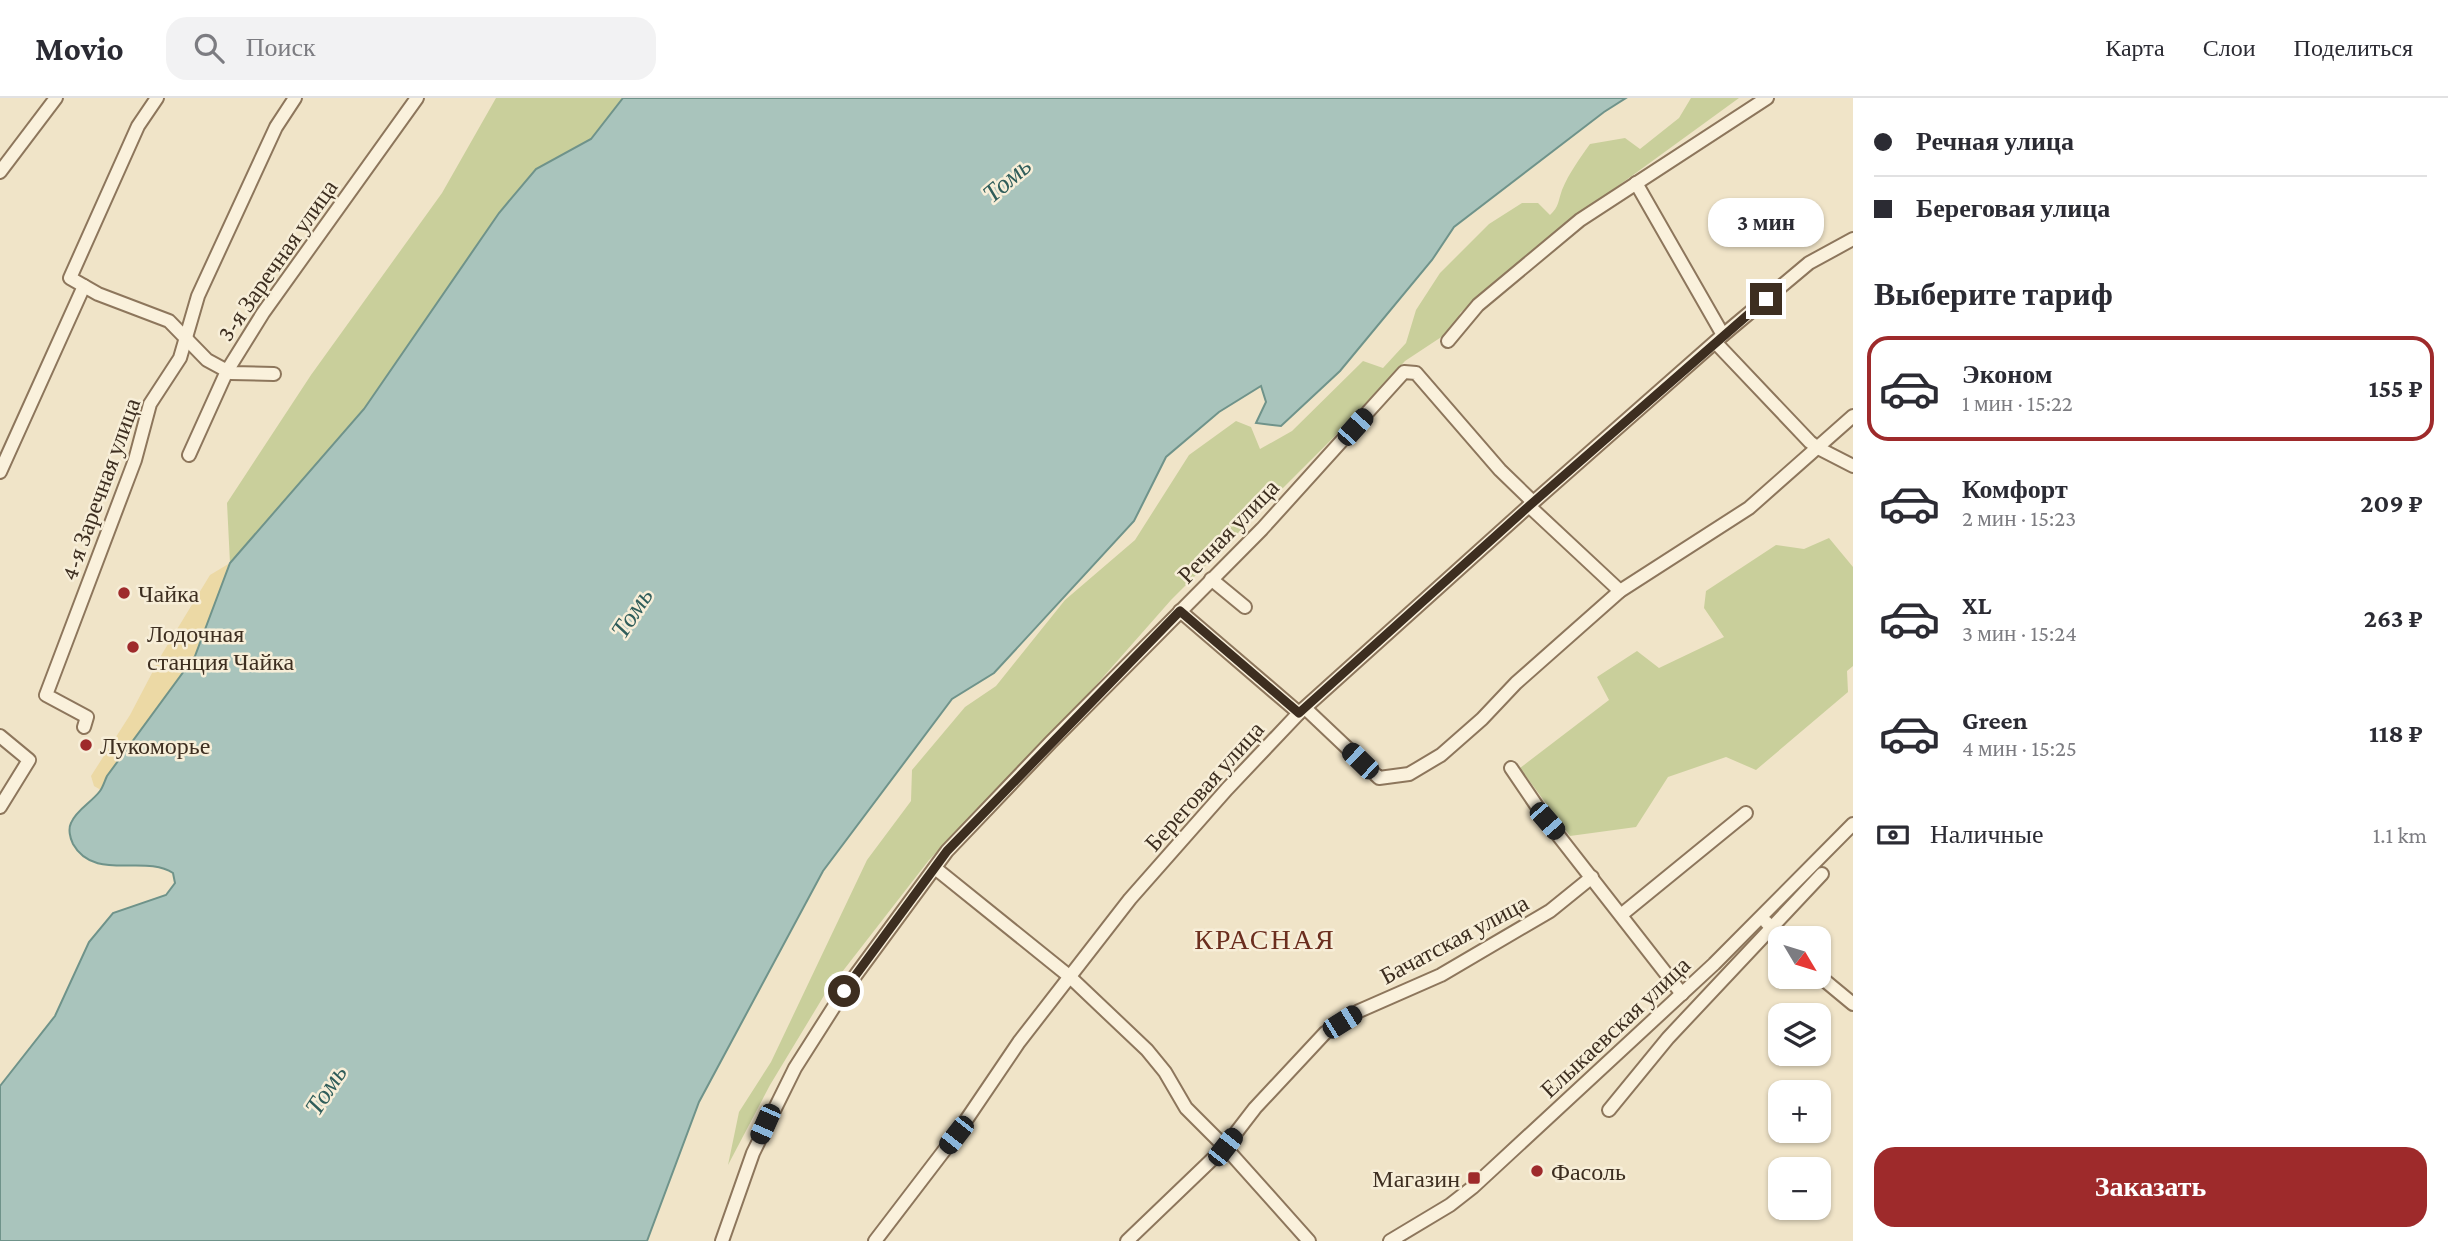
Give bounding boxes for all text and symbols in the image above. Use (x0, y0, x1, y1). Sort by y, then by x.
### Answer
search box (166, 17, 656, 80)
icon: search (190, 29, 228, 67)
text: Movio (35, 30, 124, 67)
text: Поиск (246, 33, 316, 62)
text: Карта (2105, 34, 2165, 61)
text: Слои (2203, 34, 2256, 61)
text: Поделиться (2294, 34, 2413, 61)
text: Речная улица (1916, 127, 2074, 156)
water label: Томь (977, 151, 1037, 209)
street label: 3-я Заречная улица (211, 174, 343, 346)
text: Береговая улица (1916, 194, 2110, 223)
callout: 3 мин (1708, 198, 1824, 246)
text: 3 мин (1737, 209, 1795, 235)
text: Выберите тариф (1874, 276, 2113, 312)
route end (1750, 283, 1782, 315)
icon: car (1878, 357, 1941, 420)
text: Эконом (1962, 360, 2052, 389)
text: 155 ₽ (2369, 374, 2423, 403)
text: 1 мин · 15:22 (1962, 390, 2073, 416)
street label: 4-я Заречная улица (55, 394, 146, 584)
car (1334, 404, 1377, 450)
icon: car (1878, 472, 1941, 535)
street label: Речная улица (1172, 473, 1284, 588)
text: Комфорт (1962, 475, 2068, 504)
text: 209 ₽ (2360, 489, 2423, 518)
text: 2 мин · 15:23 (1962, 505, 2076, 531)
place label: Чайка (138, 580, 199, 607)
water label: Томь (605, 582, 659, 644)
marker: Чайка (116, 585, 132, 601)
icon: car (1878, 587, 1941, 650)
text: XL (1962, 591, 1991, 620)
text: 263 ₽ (2364, 604, 2423, 633)
place label: Лодочная станция Чайка (147, 620, 295, 675)
text: 3 мин · 15:24 (1962, 620, 2077, 646)
marker: Лодочная станция Чайка (125, 639, 141, 655)
icon: car (1878, 702, 1941, 765)
text: Green (1962, 706, 2028, 735)
street label: Береговая улица (1139, 715, 1269, 856)
text: 118 ₽ (2369, 719, 2423, 748)
place label: Лукоморье (100, 732, 210, 759)
text: 4 мин · 15:25 (1962, 735, 2077, 761)
marker: Лукоморье (78, 737, 94, 753)
car (1338, 739, 1383, 783)
car (1526, 798, 1569, 844)
icon: cash (1874, 816, 1912, 854)
text: Наличные (1930, 820, 2043, 849)
text: 1.1 km (2373, 822, 2427, 848)
street label: Бачатская улица (1375, 888, 1533, 989)
district label: КРАСНАЯ (1194, 924, 1336, 955)
north arrow (1768, 926, 1830, 989)
map controls (1768, 926, 1831, 1220)
street label: Елыкаевская улица (1535, 951, 1695, 1103)
route start (828, 975, 860, 1007)
car (1319, 1002, 1366, 1042)
button: layers (1768, 1003, 1831, 1066)
water label: Томь (299, 1059, 353, 1121)
button: + (1768, 1080, 1831, 1143)
car (747, 1101, 784, 1147)
car (935, 1112, 978, 1158)
car (1204, 1124, 1247, 1170)
button: Заказать (1874, 1147, 2427, 1227)
button: − (1768, 1157, 1831, 1220)
place label: Фасоль (1551, 1158, 1626, 1185)
marker: Фасоль (1529, 1163, 1545, 1179)
place label: Магазин (1372, 1165, 1460, 1192)
marker: Магазин (1466, 1170, 1482, 1186)

